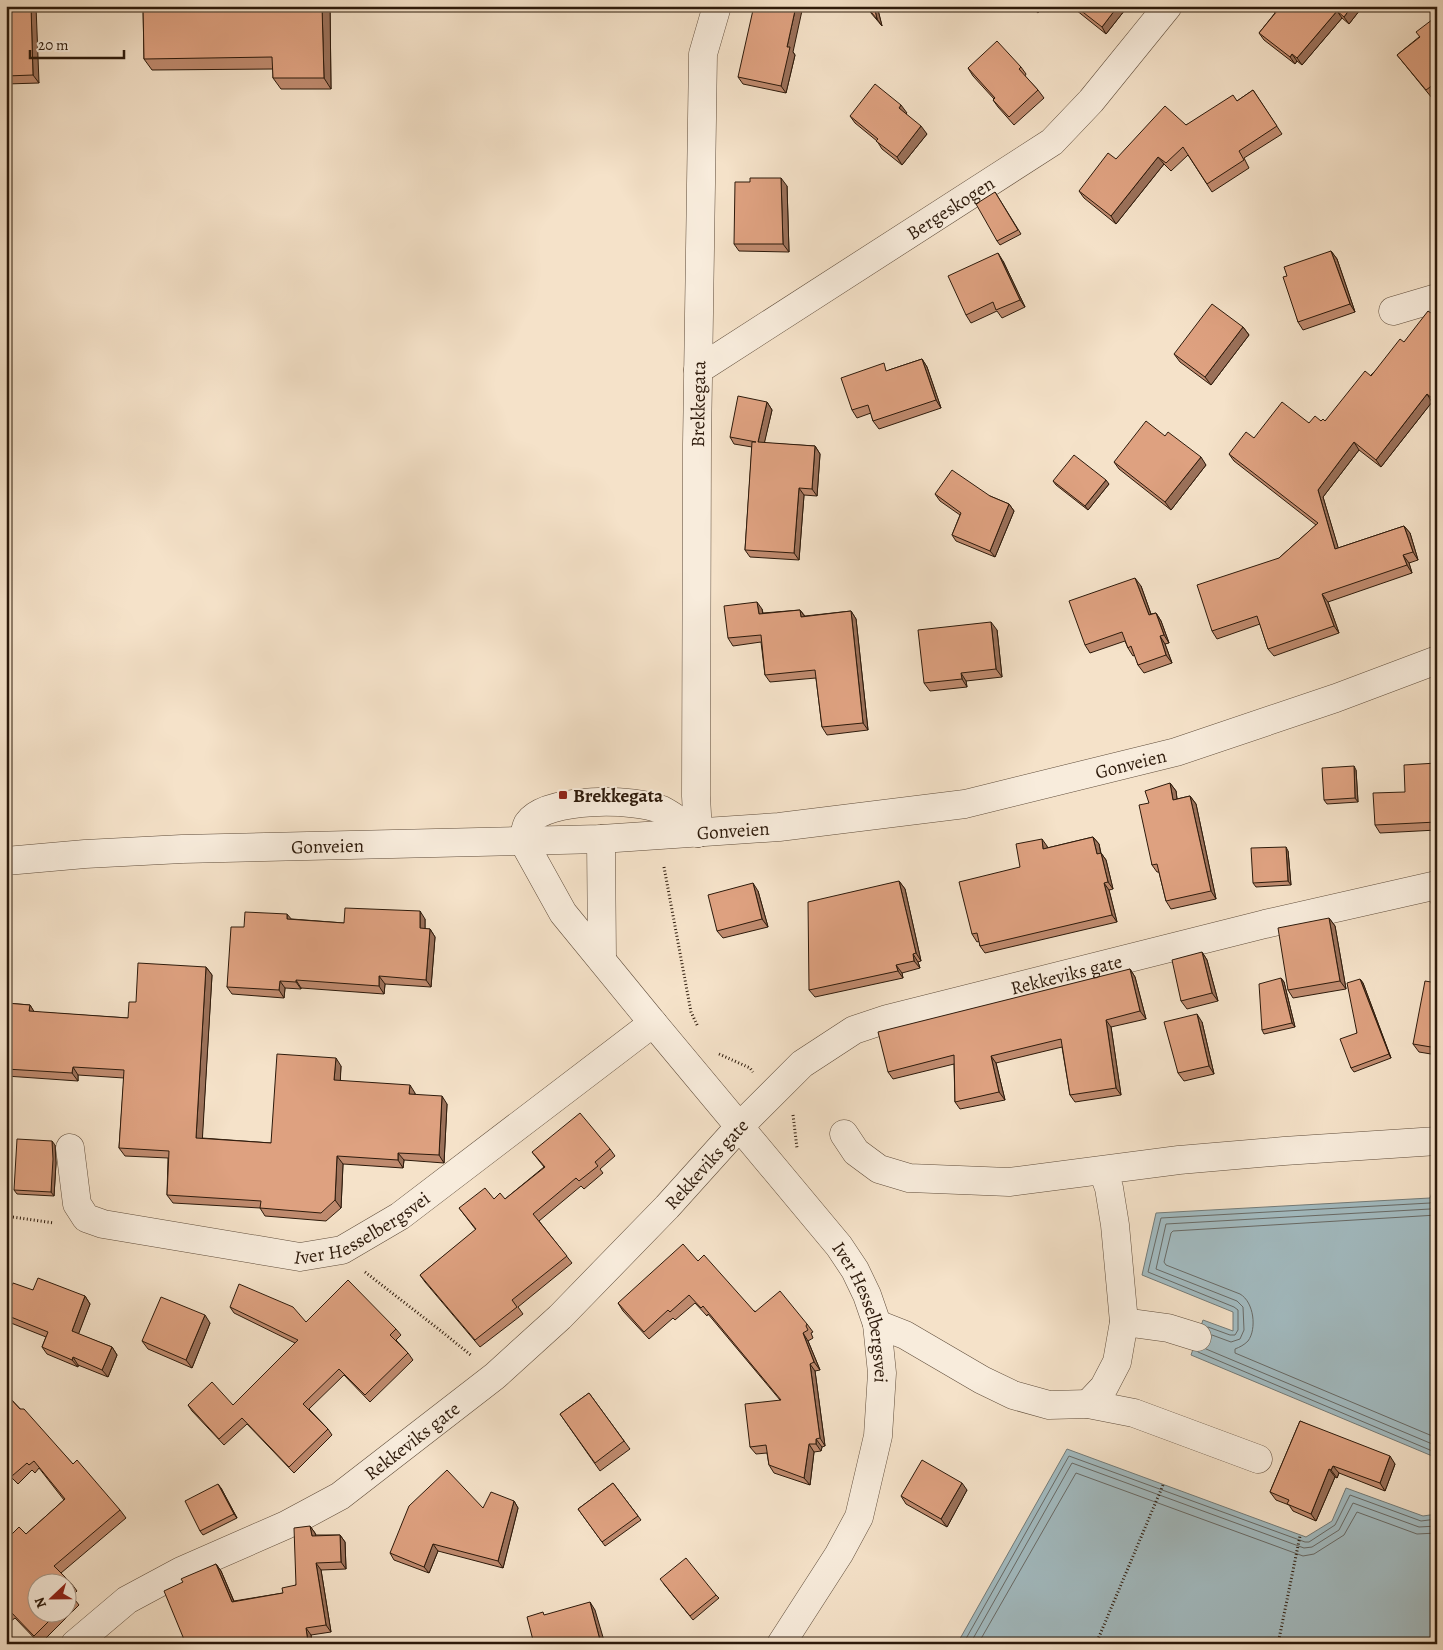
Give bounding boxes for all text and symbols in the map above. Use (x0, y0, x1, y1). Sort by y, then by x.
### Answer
scale bar (30, 28, 124, 60)
text: 20 m (38, 35, 69, 55)
street label: Bergeskogen (902, 170, 1000, 246)
street label: Brekkegata (685, 360, 712, 448)
street label: Gonveien (1092, 743, 1169, 785)
place label: Brekkegata (573, 783, 664, 809)
marker: Brekkegata (557, 789, 569, 801)
street label: Gonveien (696, 816, 770, 847)
street label: Gonveien (291, 833, 364, 860)
street label: Rekkeviks gate (1008, 948, 1125, 1001)
street label: Rekkeviks gate (659, 1113, 754, 1215)
street label: Iver Hesselbergsvei (292, 1186, 436, 1271)
street label: Iver Hesselbergsvei (826, 1237, 894, 1384)
street label: Rekkeviks gate (359, 1396, 465, 1487)
north arrow (28, 1572, 78, 1622)
text: N (30, 1594, 51, 1611)

